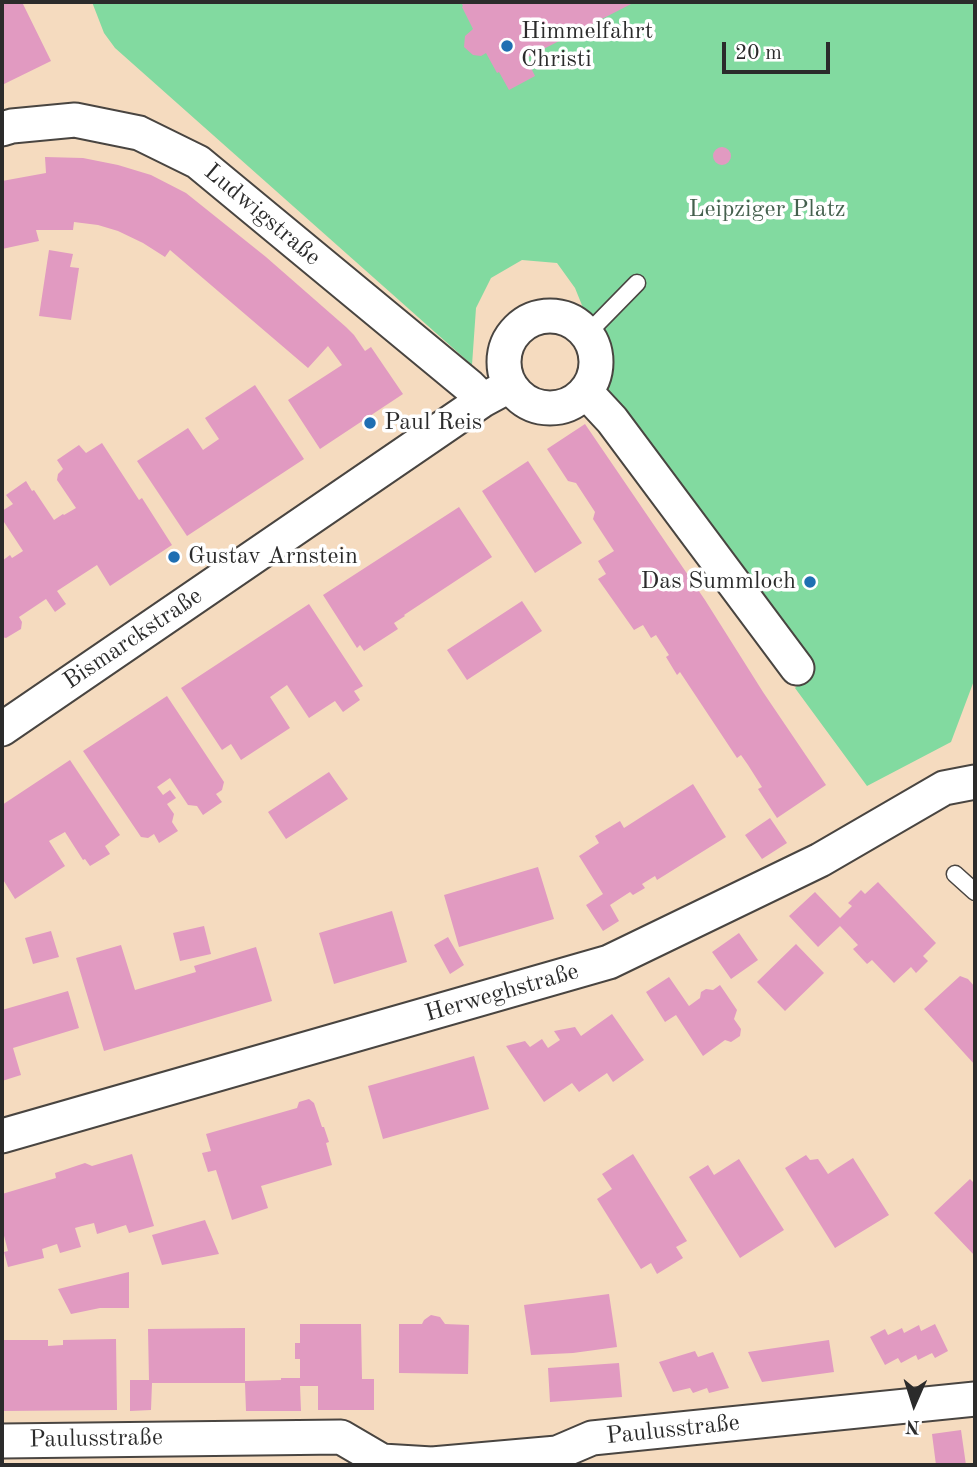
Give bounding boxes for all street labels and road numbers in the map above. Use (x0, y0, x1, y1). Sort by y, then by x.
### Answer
street label: Ludwigstraße (198, 158, 326, 272)
street label: Bismarckstraße (58, 582, 208, 696)
street label: Herweghstraße (422, 957, 582, 1029)
street label: Paulusstraße (605, 1409, 741, 1451)
street label: Paulusstraße (29, 1423, 163, 1455)

